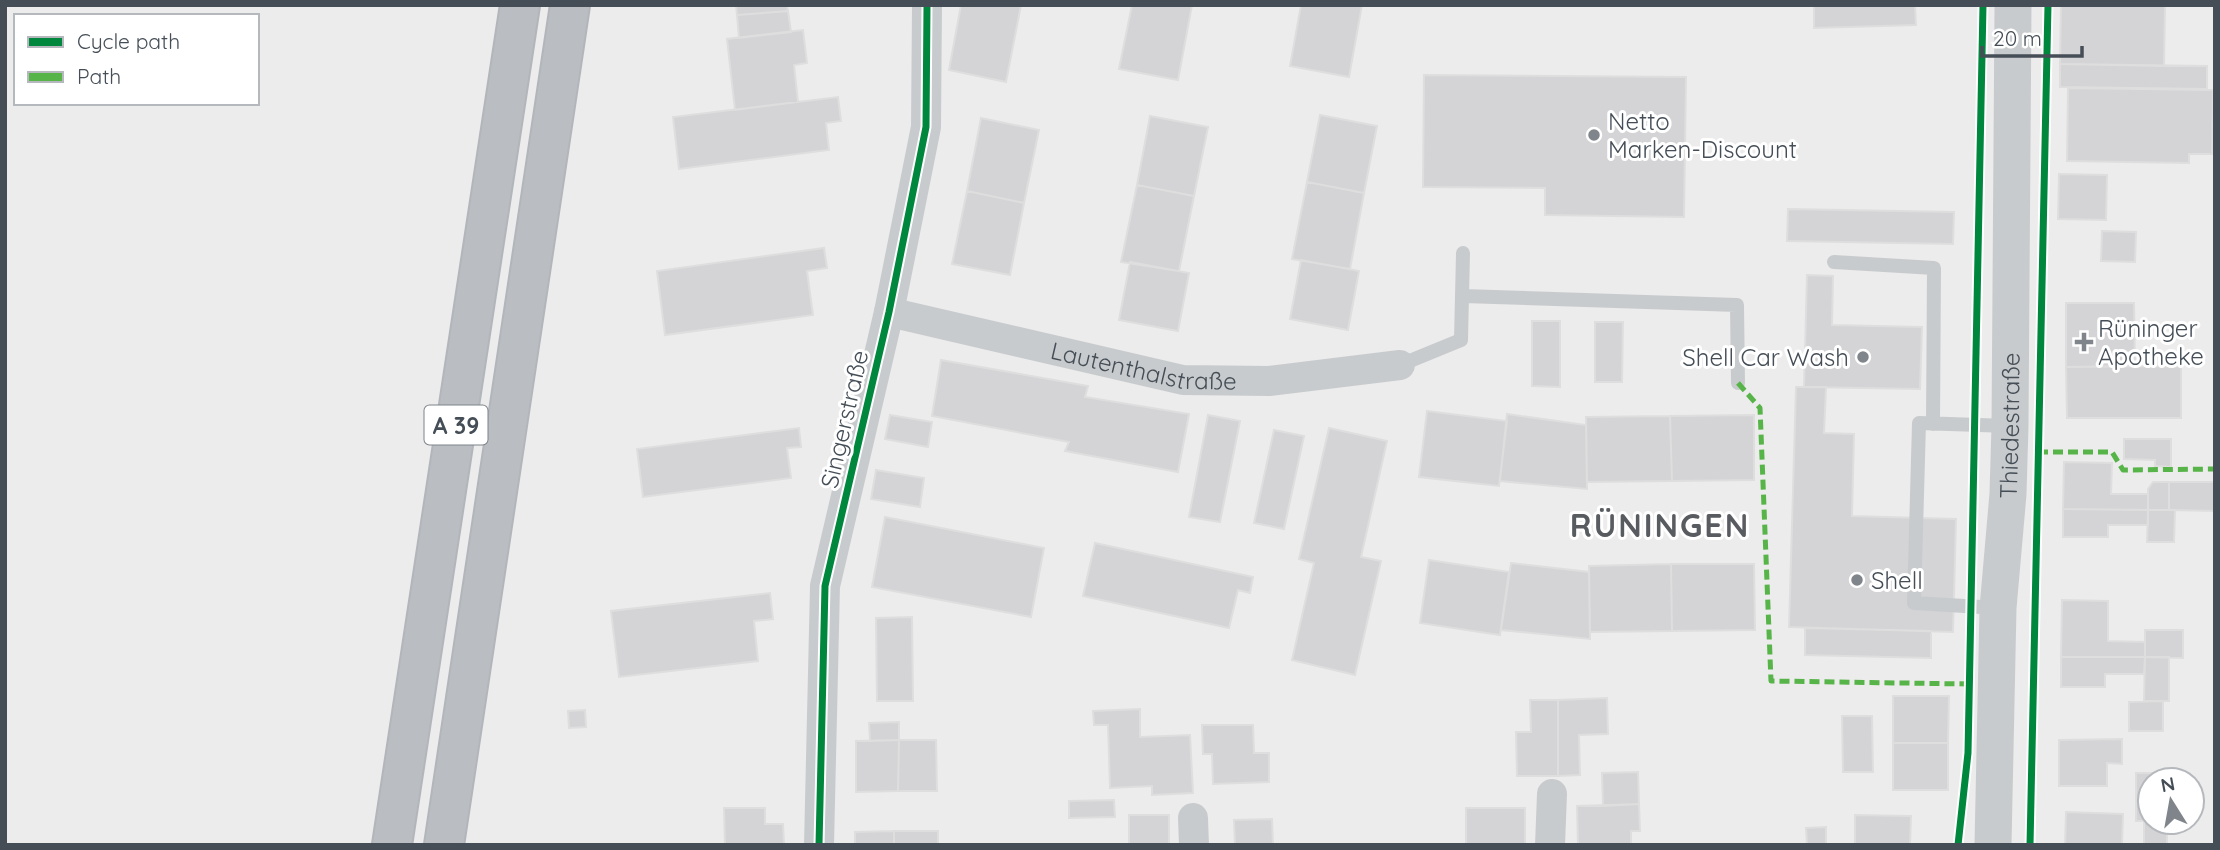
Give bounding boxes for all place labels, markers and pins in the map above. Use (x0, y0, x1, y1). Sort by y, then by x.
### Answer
place label: Netto Marken-Discount (1608, 106, 1797, 164)
marker: Netto Marken-Discount (1586, 127, 1602, 143)
place label: Rüninger Apotheke (2098, 313, 2204, 371)
marker: Rüninger Apotheke (2076, 334, 2092, 350)
place label: Shell Car Wash (1682, 342, 1849, 372)
marker: Shell Car Wash (1855, 349, 1871, 365)
place label: Shell (1871, 565, 1923, 595)
marker: Shell (1849, 572, 1865, 588)

